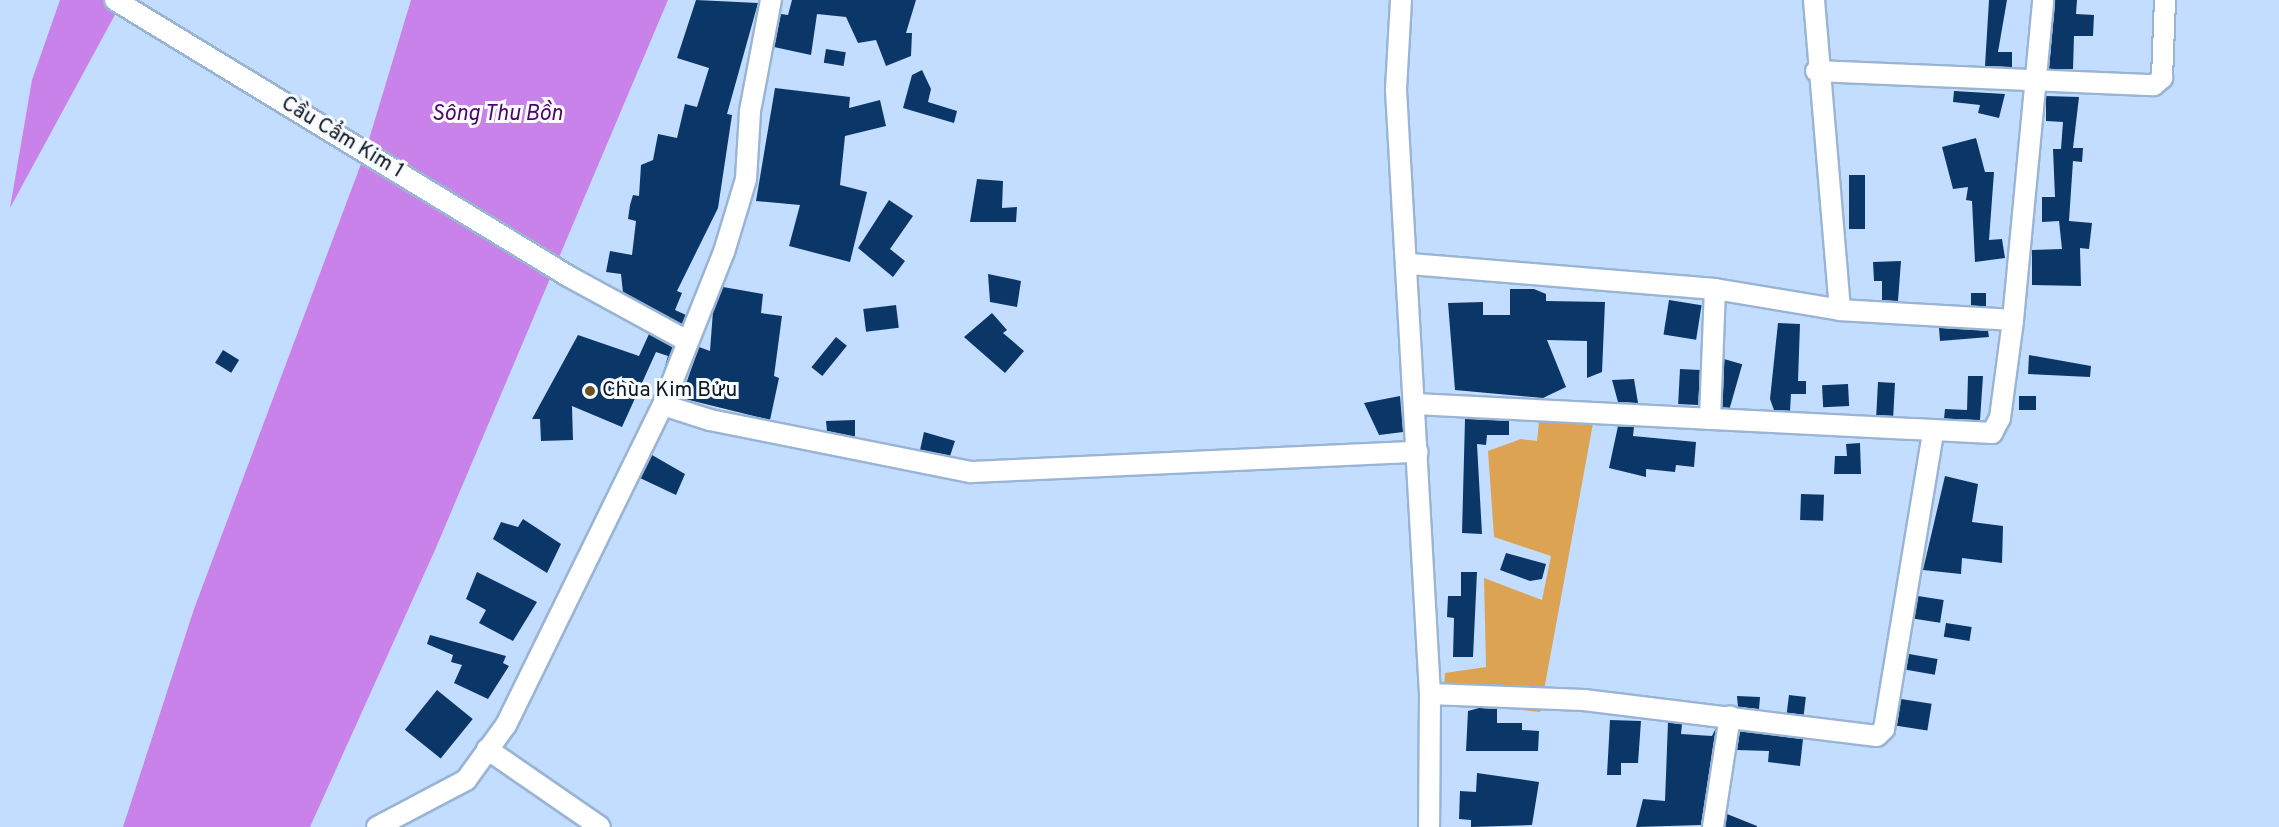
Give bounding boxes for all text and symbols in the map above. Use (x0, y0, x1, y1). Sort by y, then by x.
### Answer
street label: Cầu Cẩm Kim 1 (276, 92, 408, 184)
water label: Sông Thu Bồn (431, 102, 563, 128)
place label: Chùa Kim Bửu (602, 378, 737, 404)
marker: Chùa Kim Bửu (583, 384, 597, 398)

